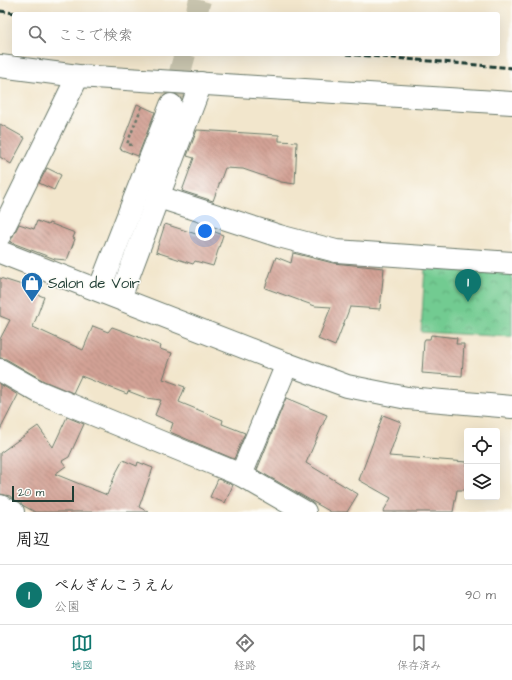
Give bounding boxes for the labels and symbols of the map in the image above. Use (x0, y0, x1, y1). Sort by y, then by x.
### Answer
your location (195, 221, 215, 241)
pin: 1 (455, 269, 481, 302)
shop icon: Salon de Voir (19, 270, 45, 303)
place label: Salon de Voir (48, 273, 140, 294)
scale bar (12, 484, 74, 503)

